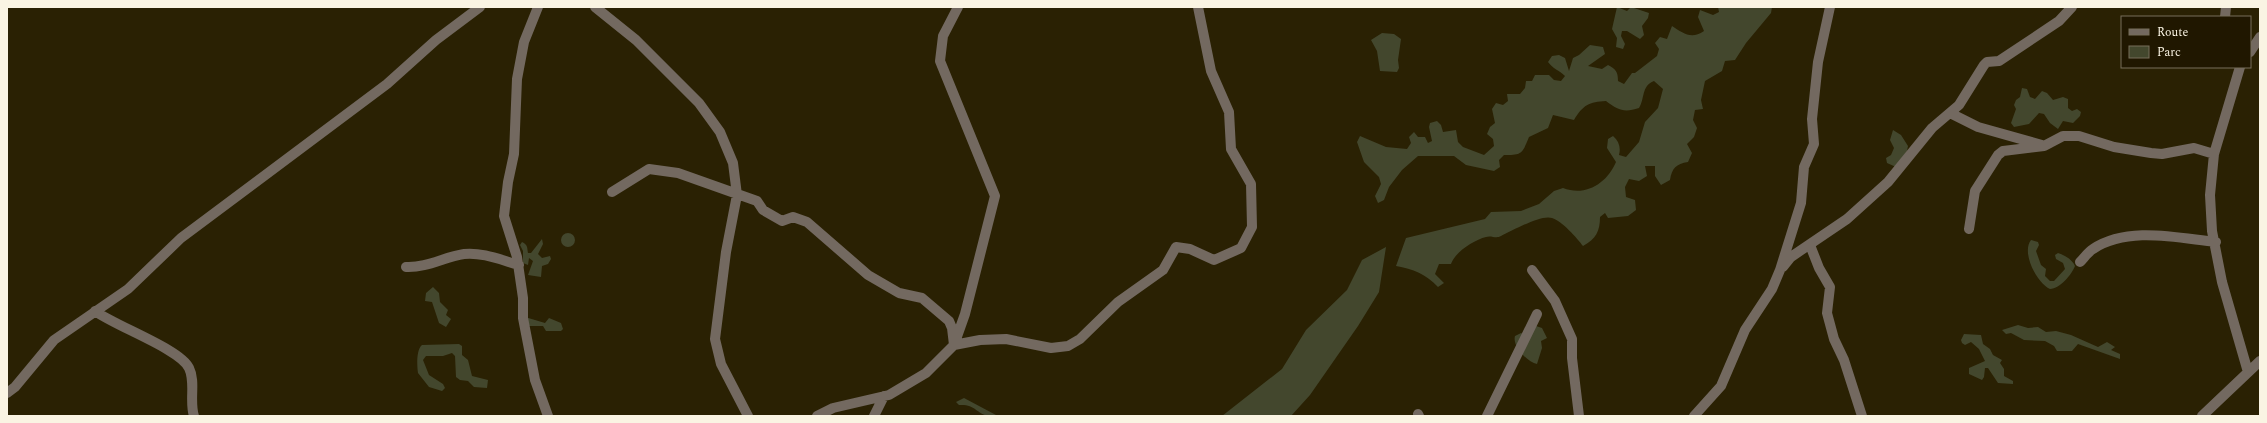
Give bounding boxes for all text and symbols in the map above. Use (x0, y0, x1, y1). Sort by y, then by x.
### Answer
legend (2121, 16, 2251, 68)
text: Route (2157, 23, 2188, 42)
text: Parc (2157, 43, 2181, 62)

